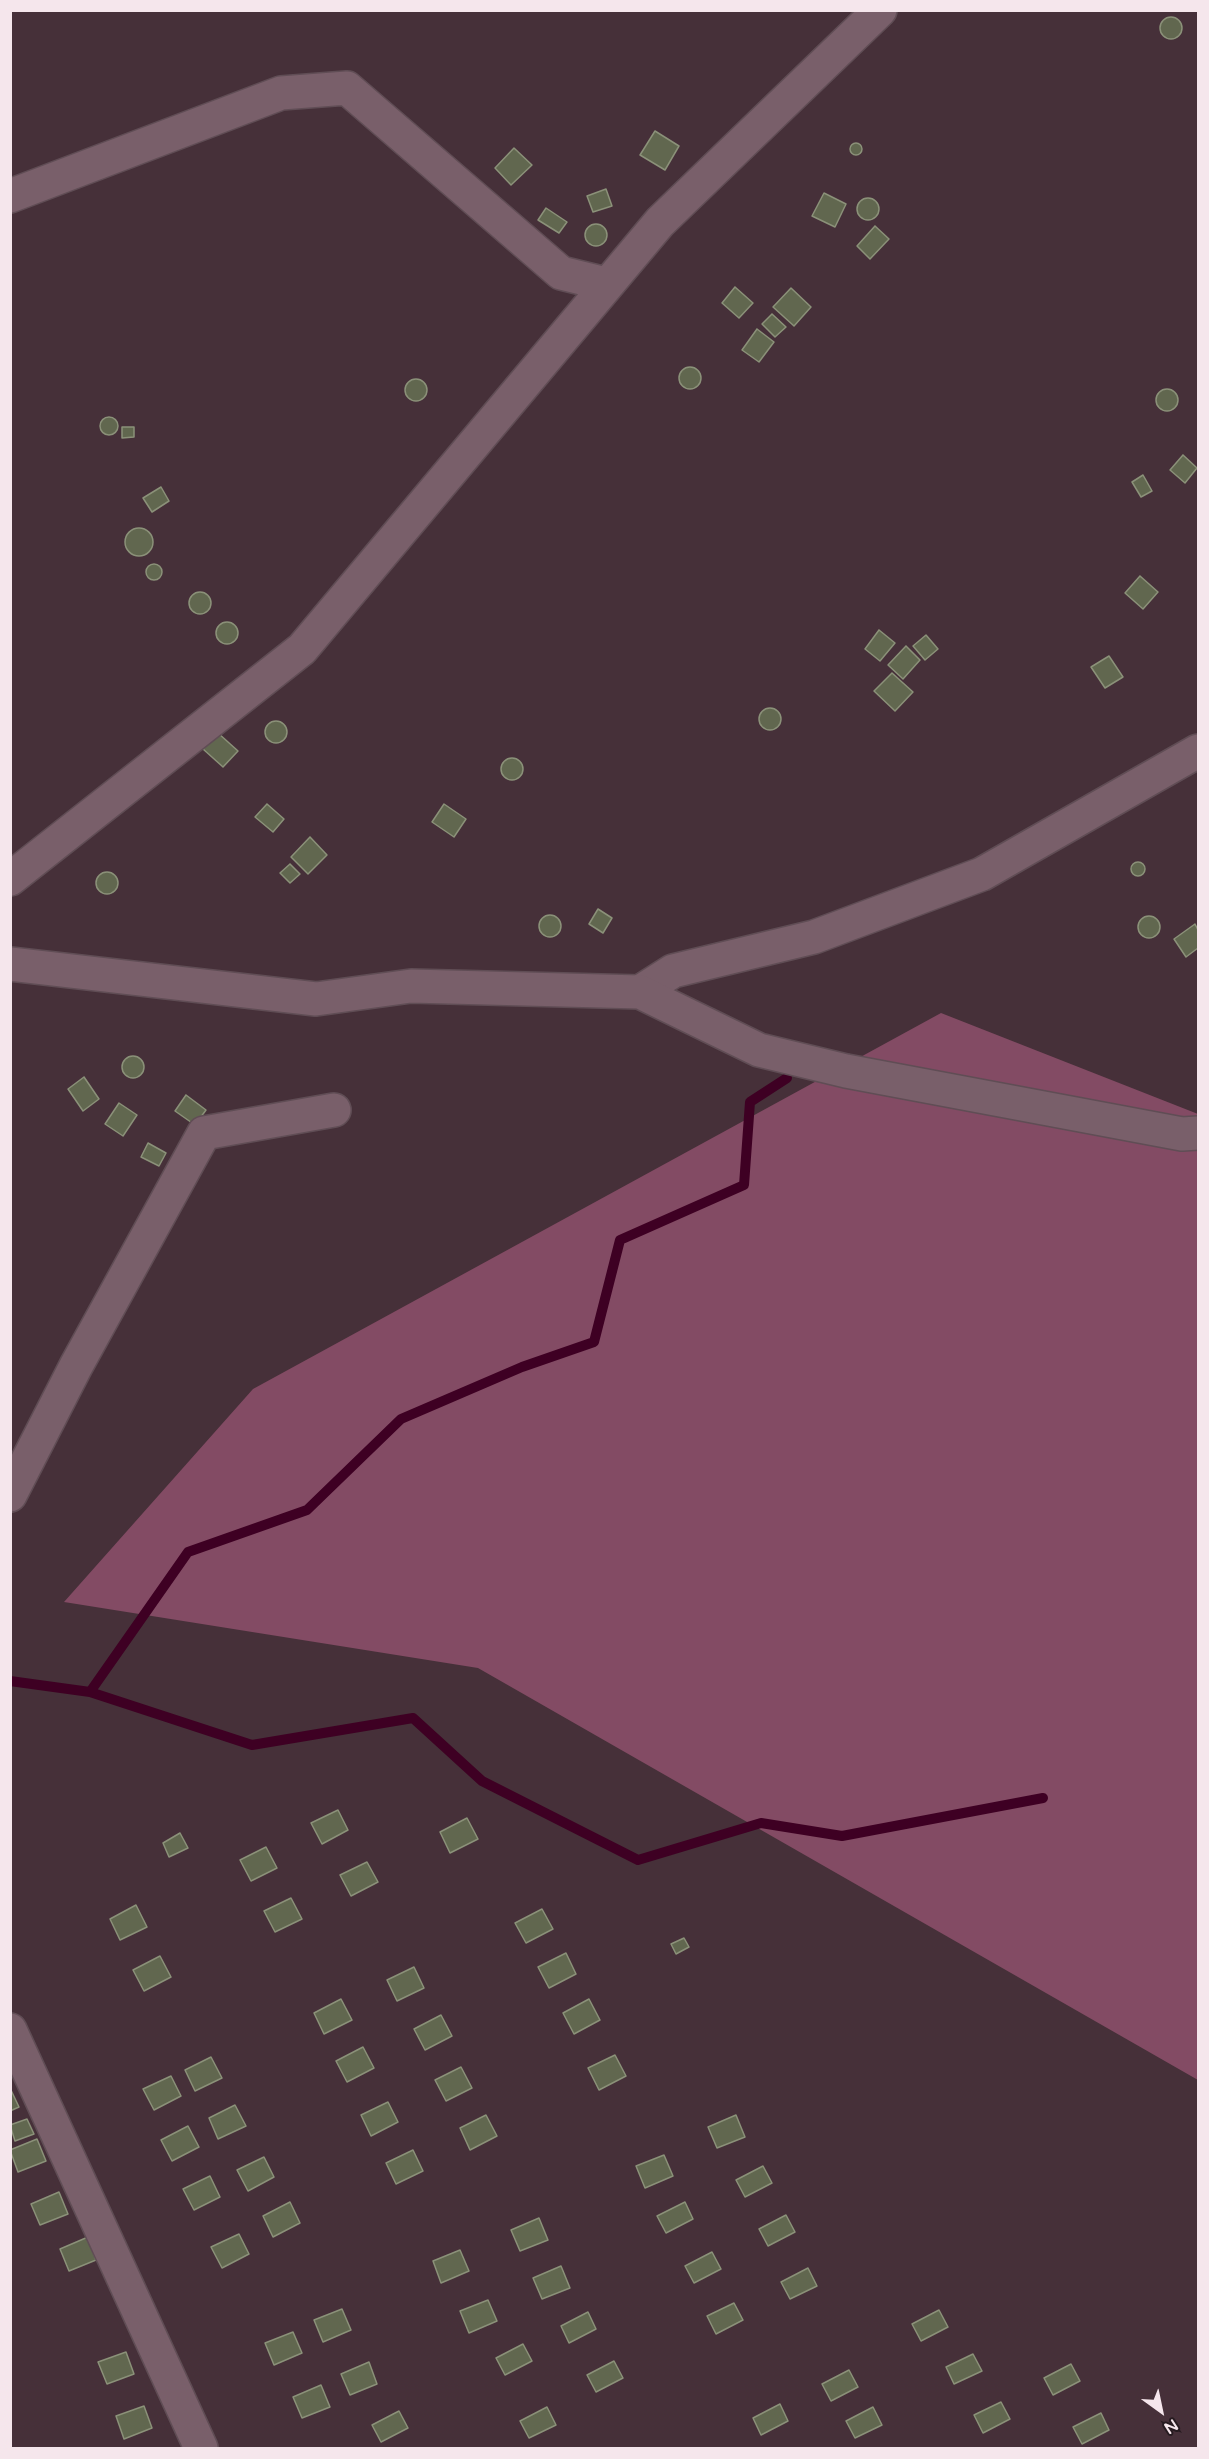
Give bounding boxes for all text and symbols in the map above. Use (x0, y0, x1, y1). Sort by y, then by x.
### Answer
north arrow (1131, 2381, 1191, 2441)
text: N (1160, 2414, 1182, 2438)

